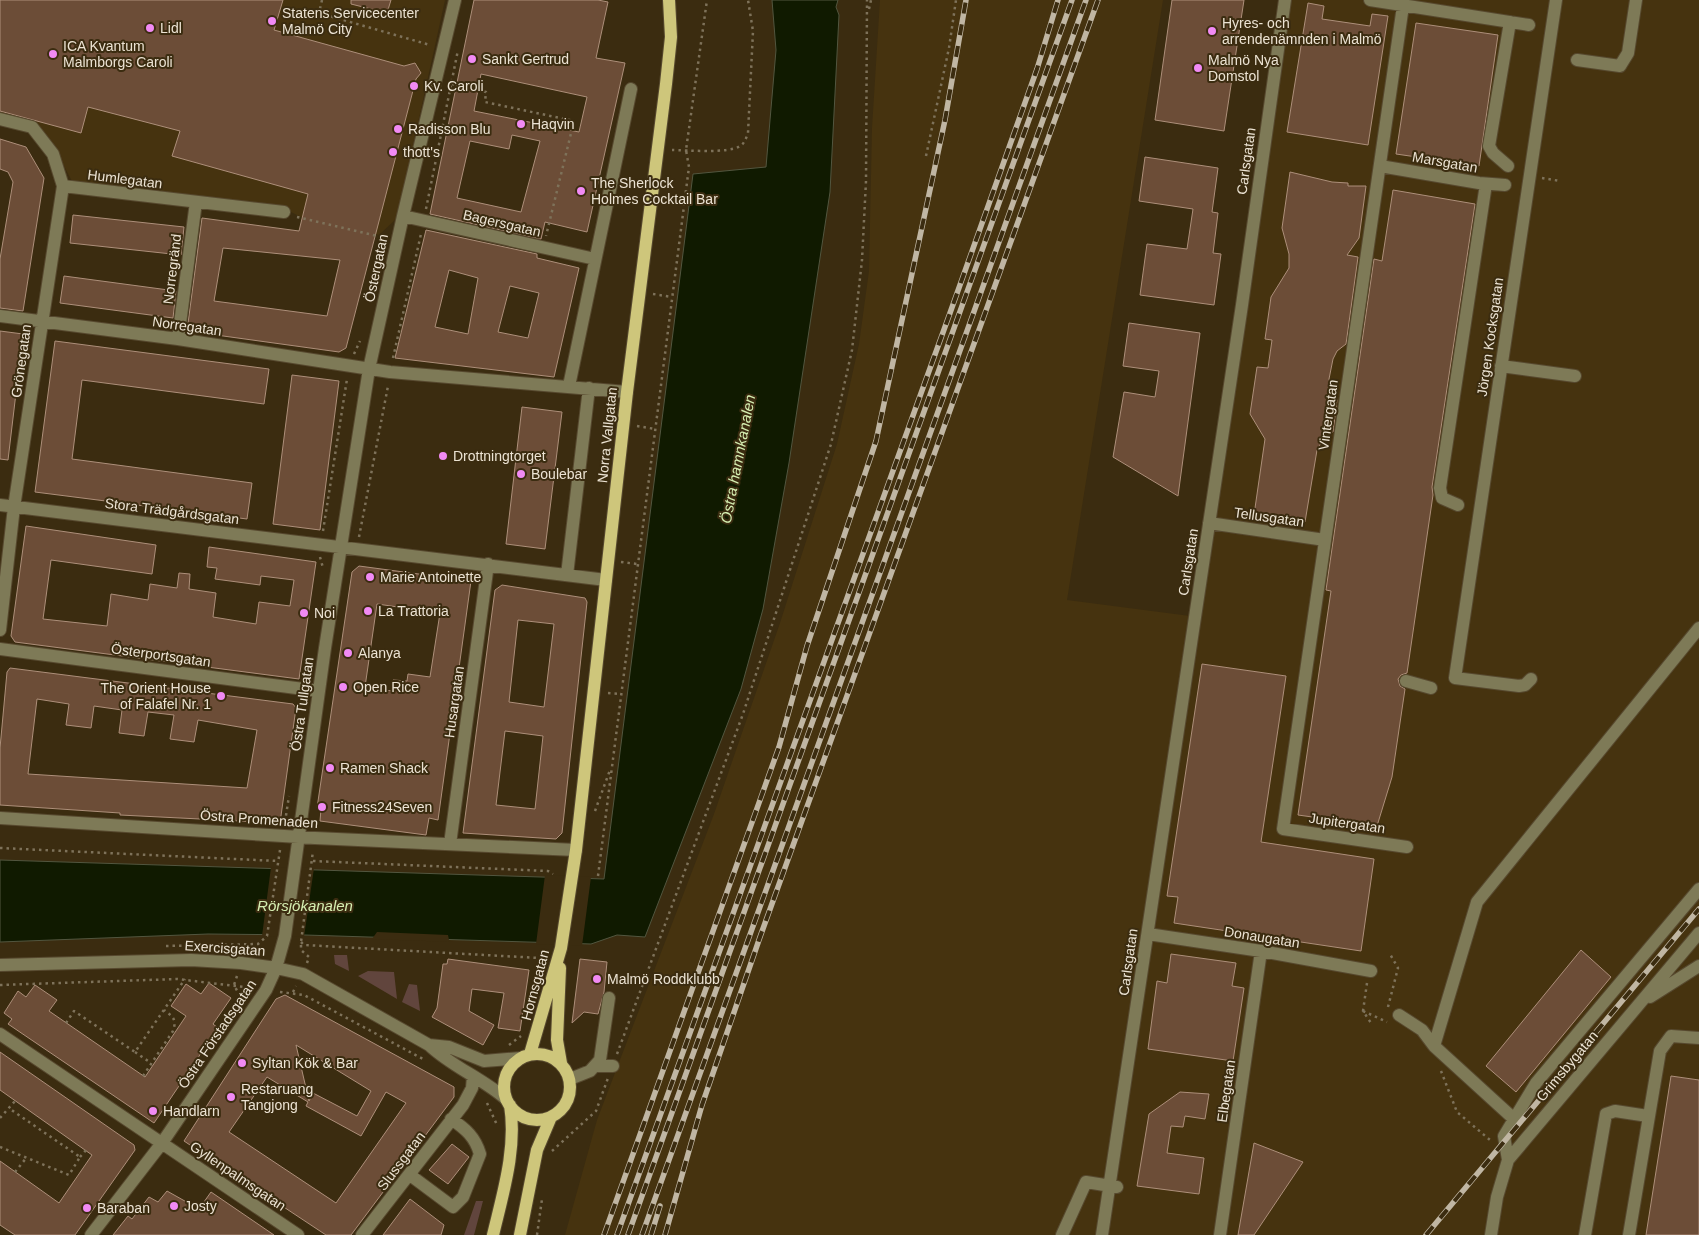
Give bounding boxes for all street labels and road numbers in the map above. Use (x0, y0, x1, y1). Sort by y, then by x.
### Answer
street label: Carlsgatan (1233, 126, 1259, 196)
street label: Marsgatan (1411, 148, 1479, 176)
street label: Humlegatan (87, 166, 163, 192)
street label: Bagersgatan (462, 206, 542, 240)
street label: Östergatan (360, 232, 391, 304)
street label: Norregränd (160, 233, 184, 305)
street label: Jörgen Kocksgatan (1474, 277, 1506, 397)
street label: Norregatan (151, 313, 223, 339)
street label: Grönegatan (8, 323, 34, 399)
street label: Vintergatan (1315, 379, 1341, 451)
street label: Norra Vallgatan (594, 386, 620, 484)
street label: Stora Trädgårdsgatan (104, 495, 240, 527)
street label: Tellusgatan (1233, 504, 1305, 530)
street label: Carlsgatan (1175, 527, 1201, 597)
street label: Österportsgatan (110, 639, 212, 670)
street label: Östra Tullgatan (286, 656, 317, 752)
street label: Husargatan (441, 665, 467, 739)
street label: Östra Promenaden (199, 806, 319, 831)
street label: Jupitergatan (1308, 810, 1386, 836)
street label: Donaugatan (1223, 923, 1301, 951)
street label: Carlsgatan (1115, 927, 1141, 997)
street label: Exercisgatan (184, 937, 266, 959)
street label: Hornsgatan (518, 948, 552, 1022)
street label: Östra Förstadsgatan (174, 976, 259, 1091)
street label: Grimsbygatan (1533, 1027, 1601, 1105)
street label: Elbegatan (1214, 1059, 1238, 1123)
street label: Slussgatan (374, 1129, 428, 1193)
street label: Gyllenpalmsgatan (187, 1138, 289, 1214)

